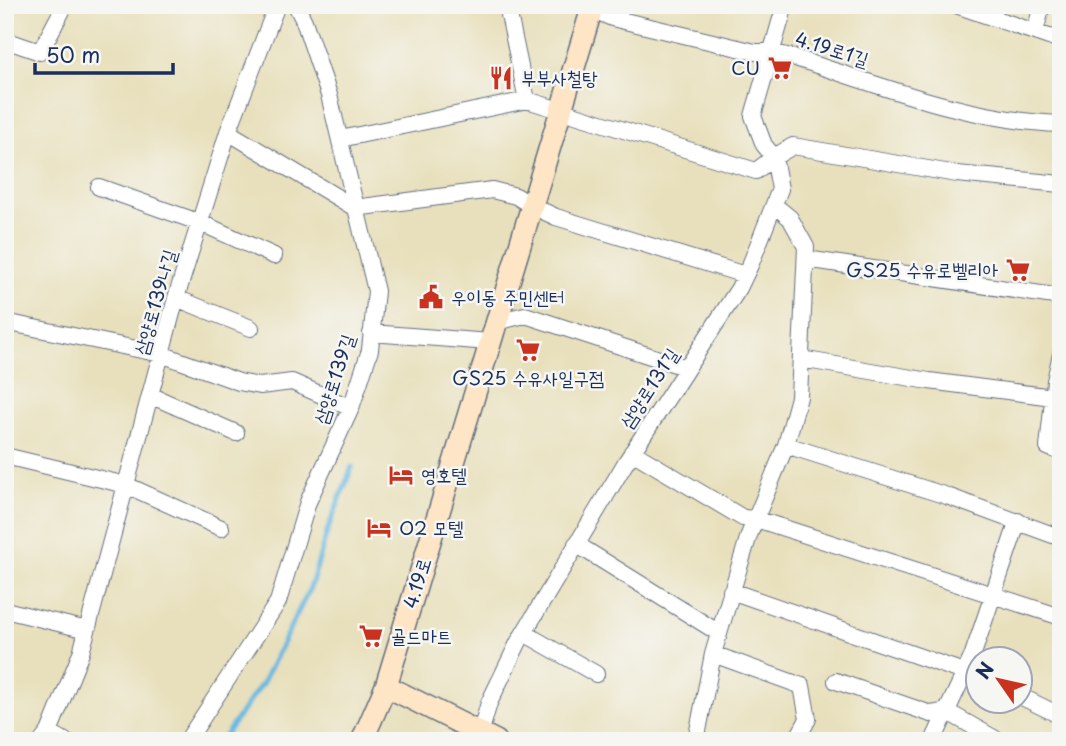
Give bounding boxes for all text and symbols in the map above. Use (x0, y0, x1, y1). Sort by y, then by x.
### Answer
street label: 4.19로1길 (792, 24, 873, 72)
scale bar (35, 32, 173, 76)
text: 50 m (46, 38, 100, 70)
place label: CU (731, 53, 760, 81)
supermarket icon: CU (766, 54, 794, 82)
place label: 부부사철탕 (521, 63, 598, 91)
restaurant icon: 부부사철탕 (487, 64, 515, 92)
street label: 삼양로139나길 (126, 246, 182, 358)
place label: GS25 수유로벨리아 (846, 255, 999, 283)
supermarket icon: GS25 수유로벨리아 (1004, 256, 1032, 284)
place label: 우이동 주민센터 (451, 282, 564, 310)
public building icon: 우이동 주민센터 (417, 283, 445, 311)
street label: 삼양로139길 (305, 330, 361, 427)
supermarket icon: GS25 수유사일구점 (514, 336, 542, 364)
street label: 삼양로131길 (612, 342, 685, 433)
place label: GS25 수유사일구점 (452, 363, 604, 391)
place label: 영호텔 (421, 460, 467, 488)
hotel icon: 영호텔 (387, 461, 415, 489)
place label: O2 모텔 (399, 513, 464, 541)
hotel icon: O2 모텔 (365, 514, 393, 542)
street label: 4.19로 (395, 554, 437, 612)
place label: 골드마트 (391, 621, 452, 649)
supermarket icon: 골드마트 (357, 622, 385, 650)
north arrow (964, 644, 1034, 714)
text: N (968, 656, 1000, 684)

